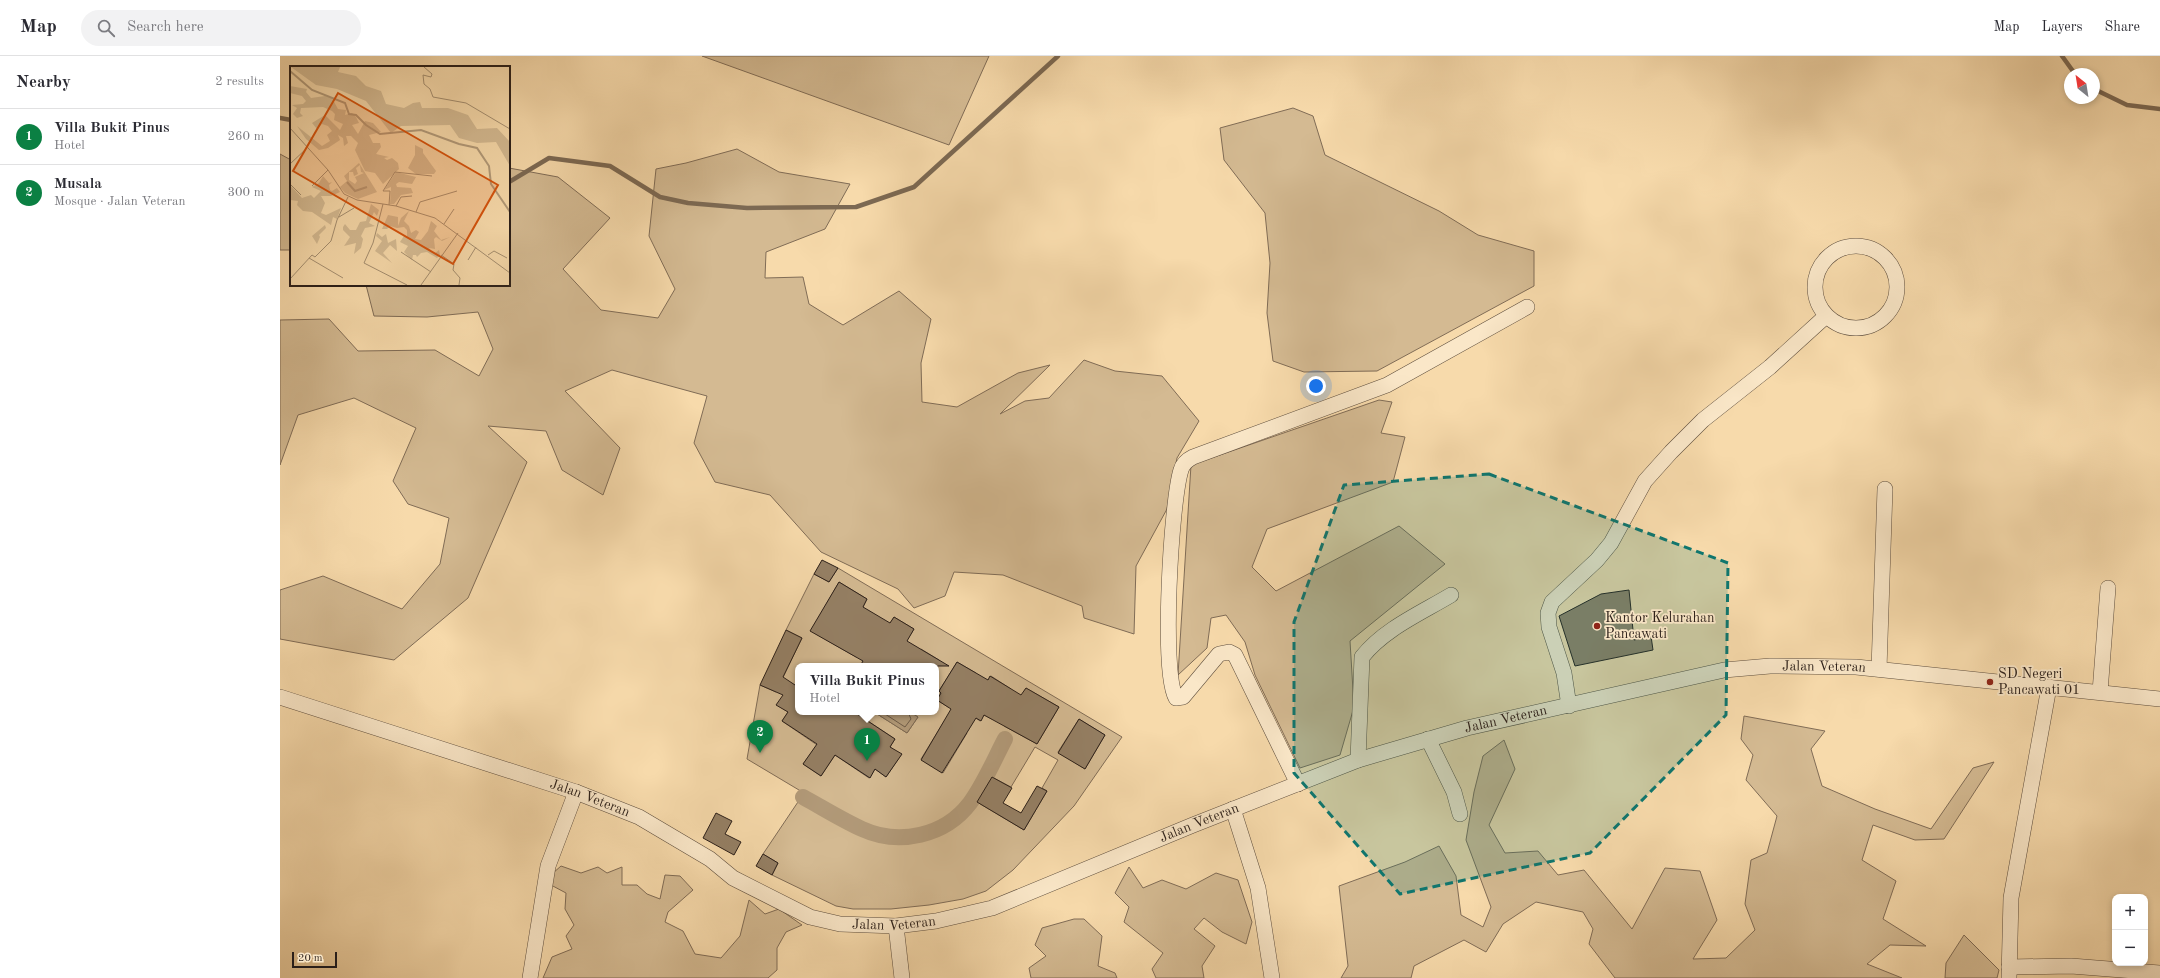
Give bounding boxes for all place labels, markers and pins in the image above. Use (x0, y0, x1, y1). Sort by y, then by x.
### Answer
place label: Kantor Kelurahan Pancawati (1605, 611, 1715, 641)
marker: Kantor Kelurahan Pancawati (1592, 621, 1602, 631)
place label: SD Negeri Pancawati 01 (1998, 667, 2080, 697)
marker: SD Negeri Pancawati 01 (1985, 677, 1995, 687)
pin: 2 (747, 720, 773, 753)
pin: 1 (854, 728, 880, 761)

